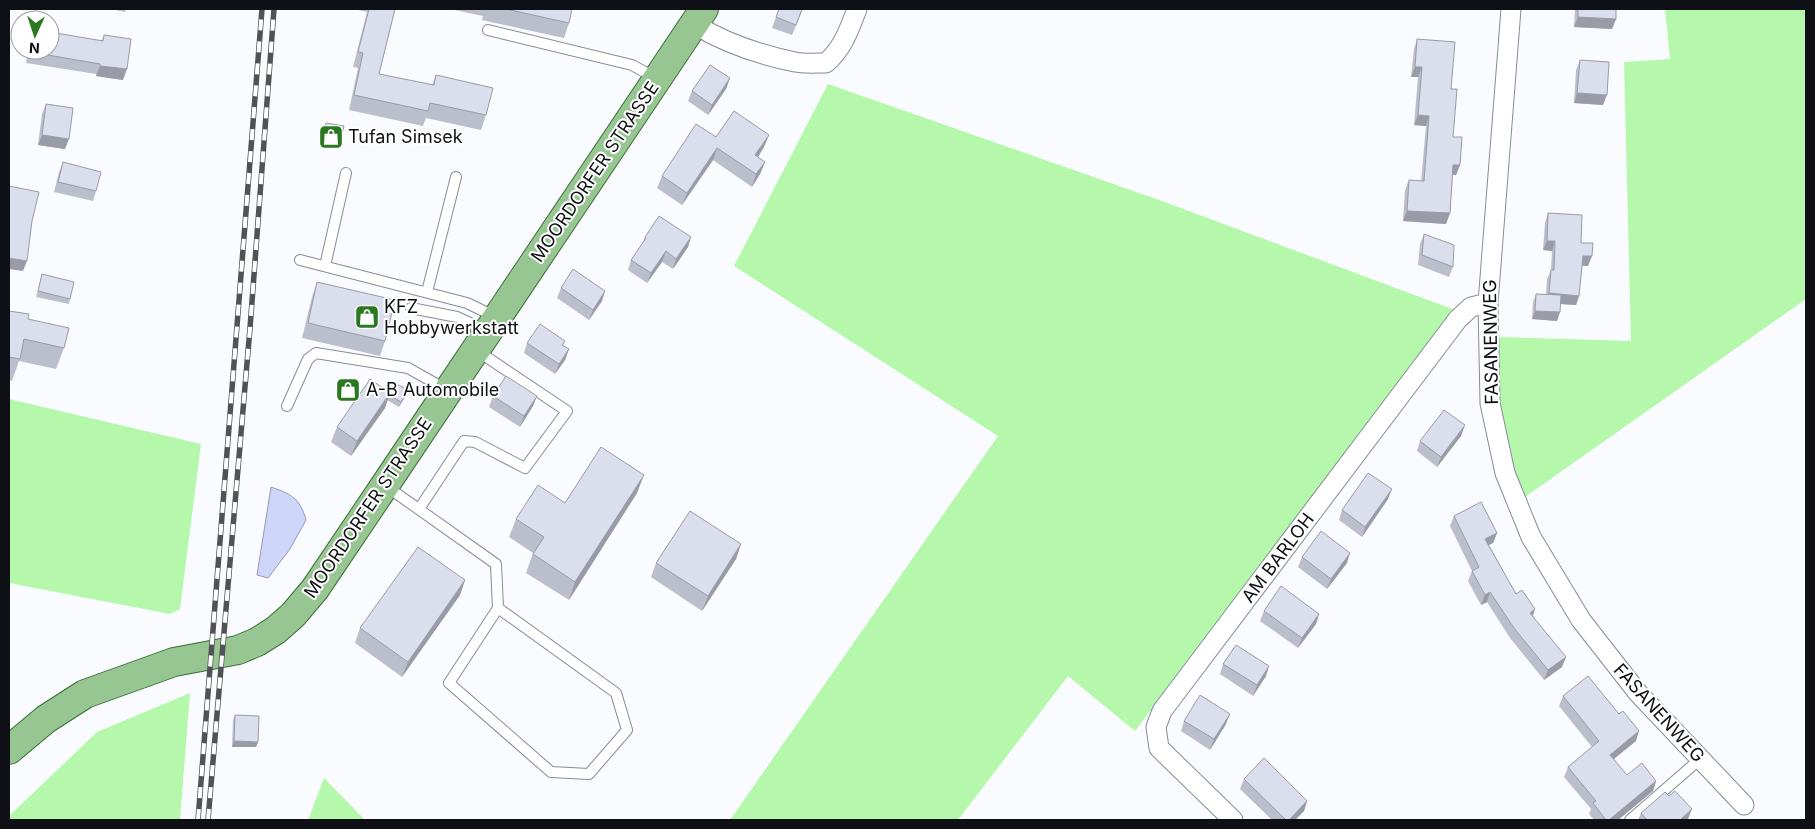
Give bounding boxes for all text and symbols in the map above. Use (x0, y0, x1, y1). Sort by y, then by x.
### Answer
north arrow (10, 10, 60, 60)
text: N (29, 40, 40, 57)
street label: MOORDORFER STRASSE (526, 78, 663, 266)
shop icon: Tufan Simsek (318, 124, 344, 150)
place label: Tufan Simsek (348, 126, 463, 147)
street label: FASANENWEG (1479, 279, 1502, 405)
place label: KFZ Hobbywerkstatt (384, 296, 519, 338)
shop icon: KFZ Hobbywerkstatt (354, 304, 380, 330)
shop icon: A-B Automobile (335, 377, 361, 403)
place label: A-B Automobile (366, 379, 499, 400)
street label: MOORDORFER STRASSE (299, 414, 436, 602)
street label: AM BARLOH (1237, 509, 1318, 606)
street label: FASANENWEG (1610, 659, 1709, 766)

